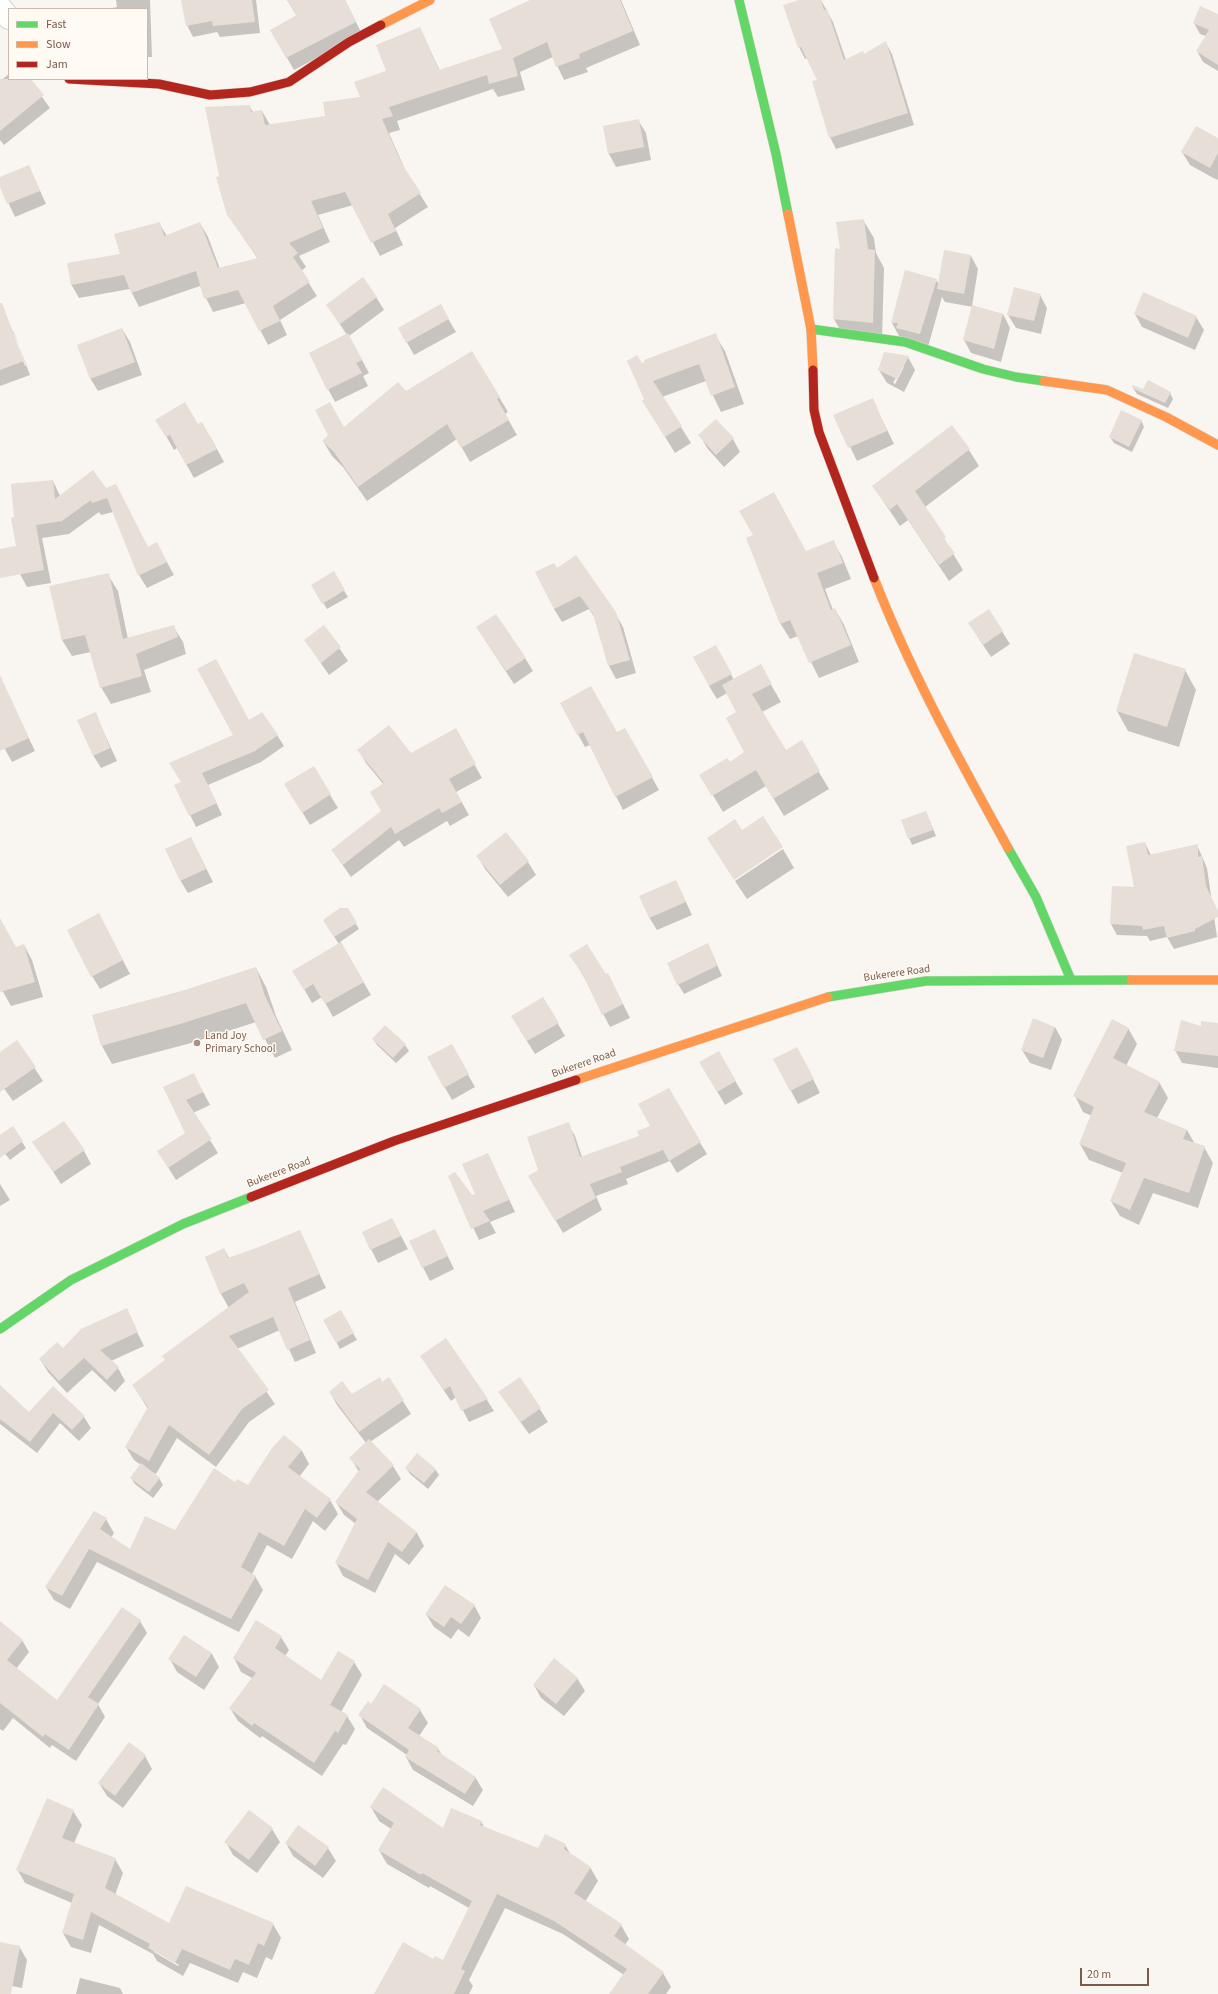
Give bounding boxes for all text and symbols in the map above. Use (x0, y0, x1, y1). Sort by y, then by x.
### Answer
legend (8, 8, 148, 80)
text: Fast (46, 16, 66, 33)
text: Slow (46, 36, 71, 53)
text: Jam (46, 56, 68, 73)
street label: Bukerere Road (863, 963, 931, 985)
place label: Land Joy Primary School (205, 1030, 275, 1056)
marker: Land Joy Primary School (192, 1038, 202, 1048)
street label: Bukerere Road (550, 1047, 618, 1081)
street label: Bukerere Road (245, 1155, 313, 1191)
scale bar (1082, 1960, 1151, 1986)
text: 20 m (1087, 1966, 1111, 1983)

